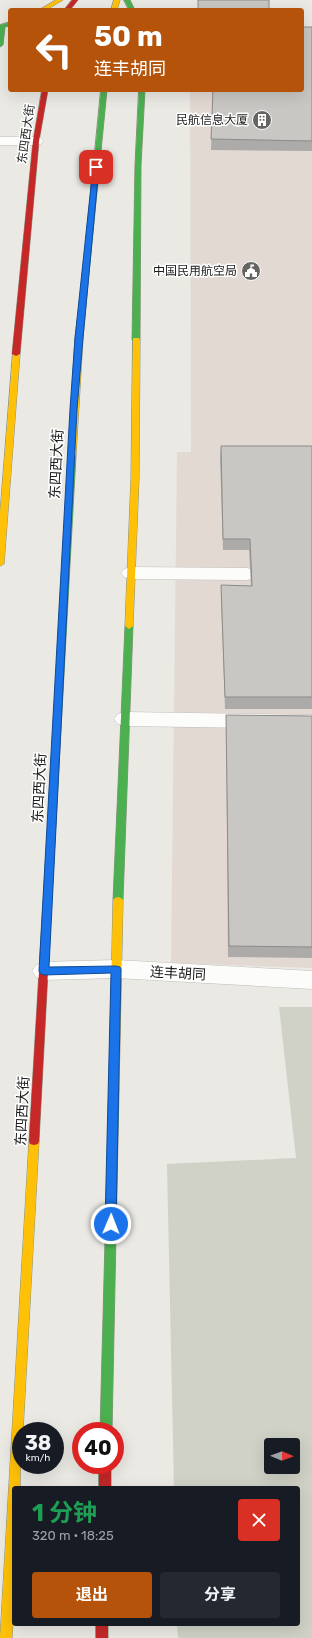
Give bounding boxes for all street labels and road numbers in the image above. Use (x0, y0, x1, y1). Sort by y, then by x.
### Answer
street label: 东四西大街 (15, 103, 37, 165)
street label: 东四西大街 (46, 429, 67, 499)
street label: 东四西大街 (29, 753, 50, 823)
street label: 连丰胡同 (150, 964, 206, 983)
street label: 东四西大街 (12, 1076, 33, 1146)

